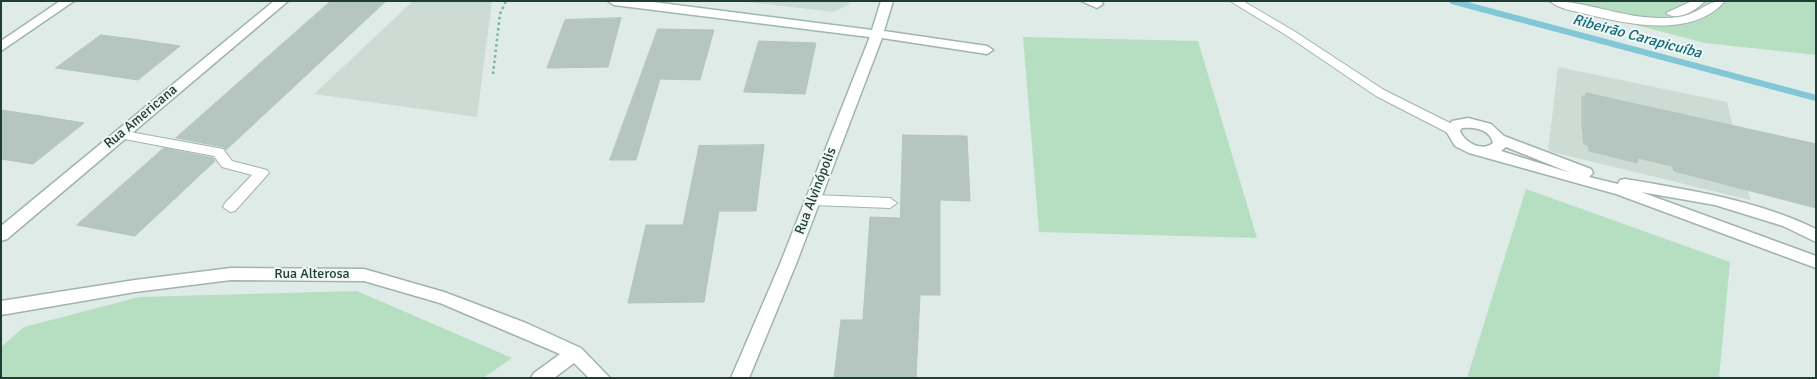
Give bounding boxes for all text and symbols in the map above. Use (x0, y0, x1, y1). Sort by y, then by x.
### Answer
water label: Ribeirão Carapicuíba (1570, 11, 1704, 63)
street label: Rua Americana (101, 82, 181, 152)
street label: Rua Alvinópolis (792, 145, 840, 237)
street label: Rua Alterosa (274, 266, 350, 282)

